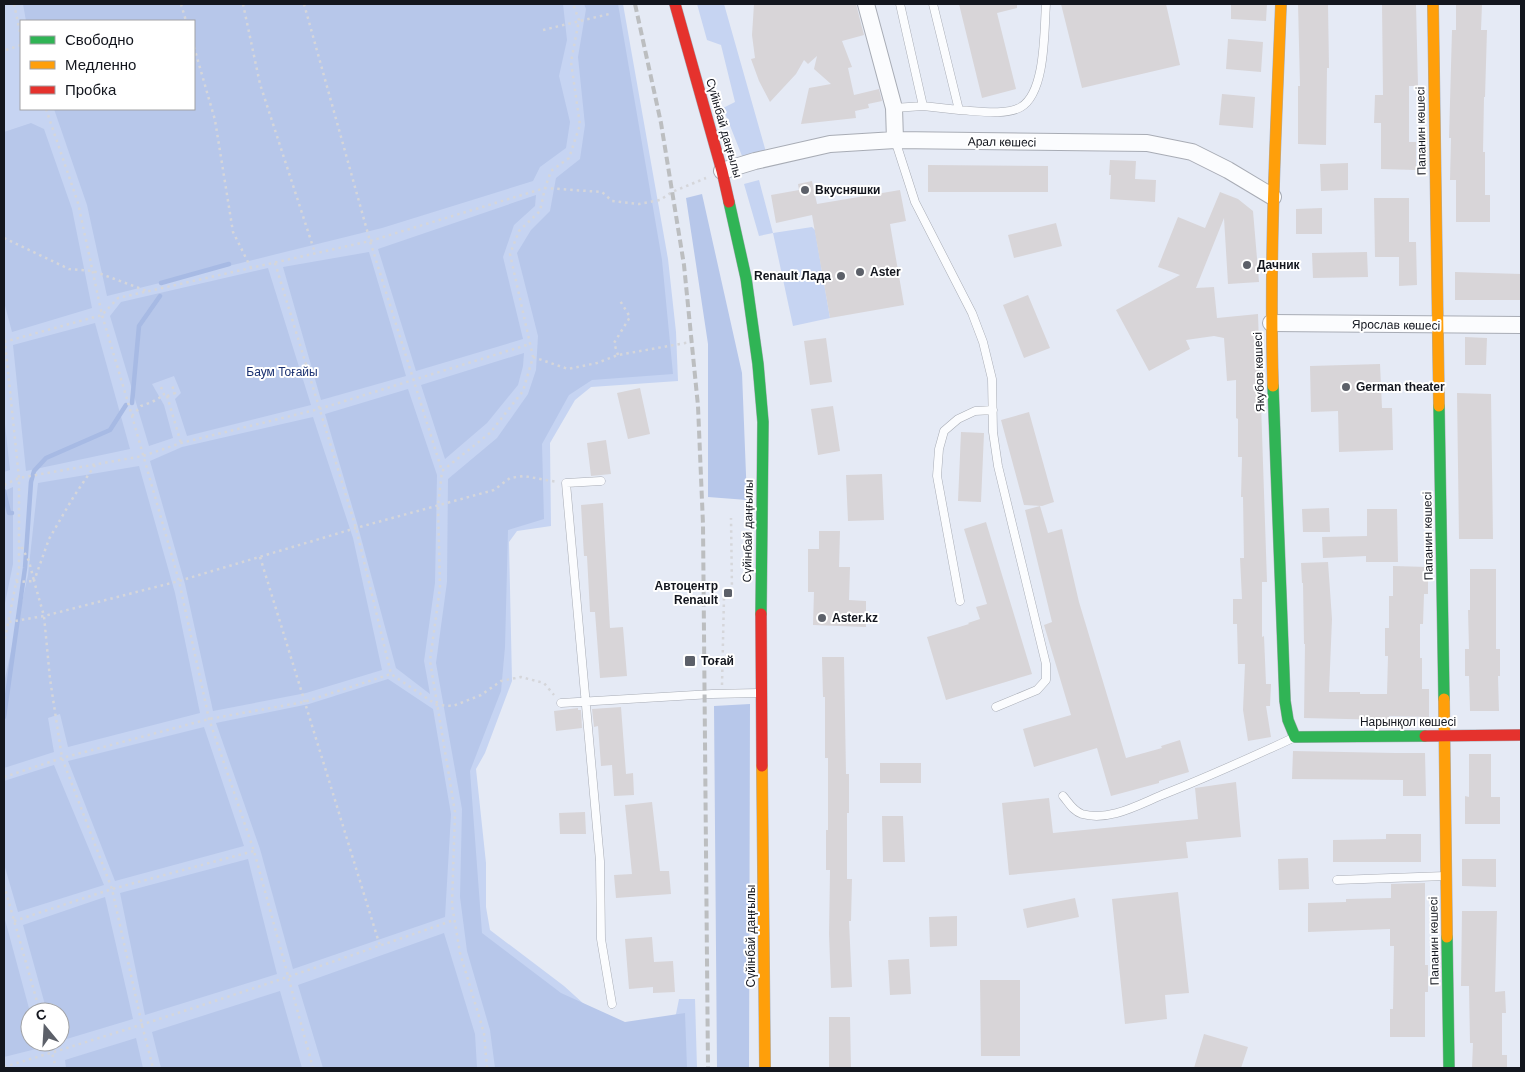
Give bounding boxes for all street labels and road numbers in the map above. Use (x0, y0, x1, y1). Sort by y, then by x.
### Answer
street label: Сүйінбай даңғылы (703, 77, 745, 179)
street label: Папанин көшесі (1413, 87, 1429, 175)
street label: Арал көшесі (968, 134, 1036, 150)
street label: Ярослав көшесі (1352, 317, 1440, 333)
street label: Якубов көшесі (1251, 332, 1267, 412)
street label: Сүйінбай даңғылы (740, 479, 756, 583)
street label: Папанин көшесі (1420, 492, 1436, 580)
street label: Нарынқол көшесі (1360, 715, 1456, 729)
street label: Сүйінбай даңғылы (744, 885, 758, 987)
street label: Папанин көшесі (1426, 897, 1442, 985)

